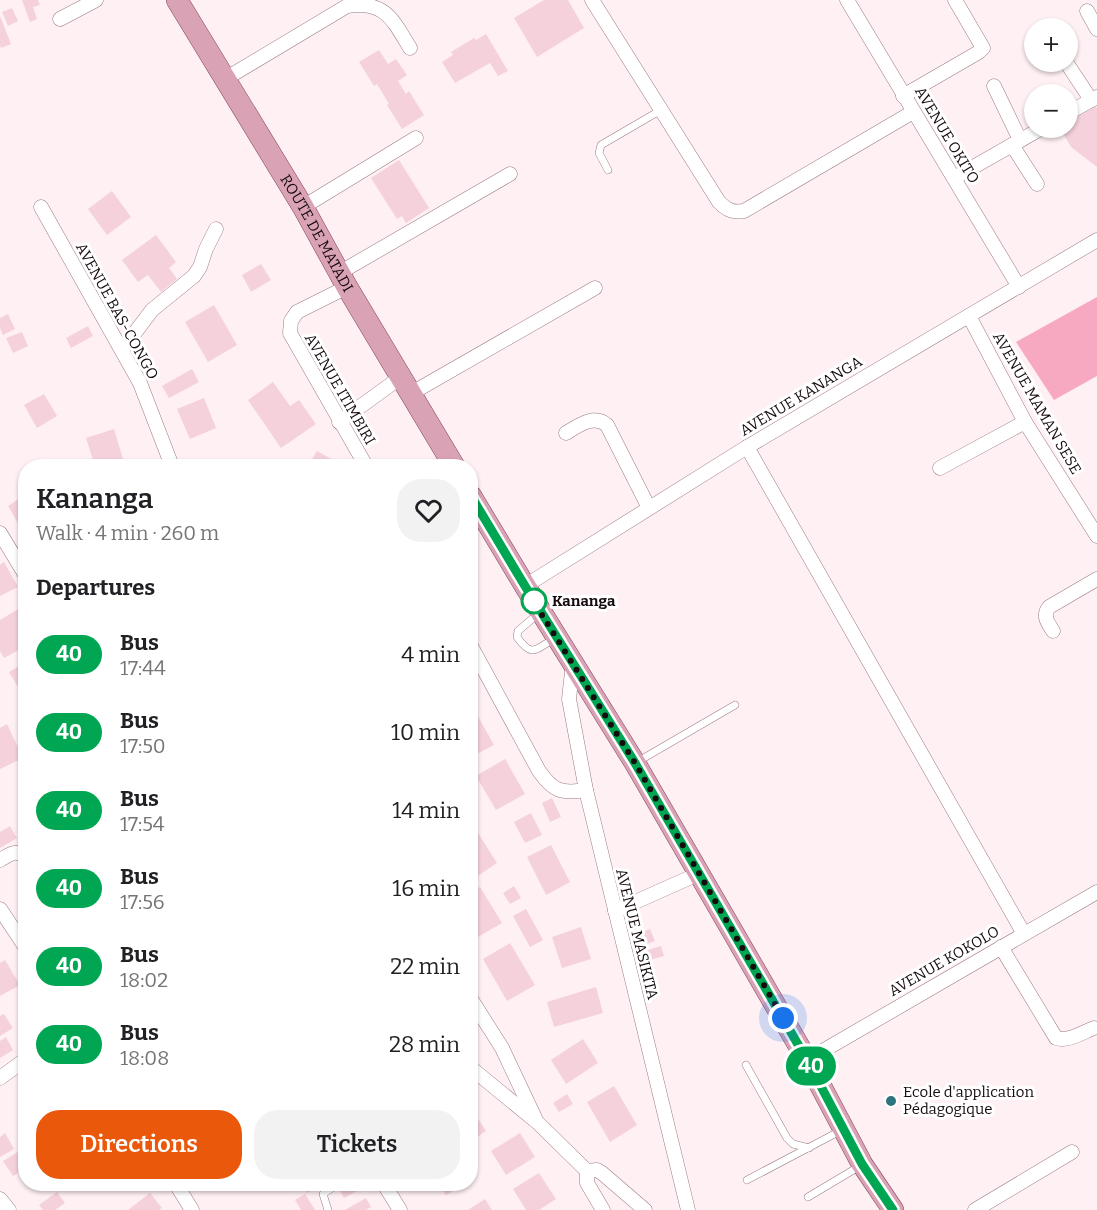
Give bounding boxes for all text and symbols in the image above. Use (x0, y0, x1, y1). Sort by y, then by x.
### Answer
map controls (1024, 18, 1078, 138)
button: + (1024, 18, 1078, 72)
street label: AVENUE OKITO (911, 83, 983, 187)
button: − (1024, 84, 1078, 138)
street label: ROUTE DE MATADI (276, 171, 357, 295)
street label: AVENUE BAS-CONGO (72, 240, 162, 382)
street label: AVENUE MAMAN SESE (989, 329, 1085, 477)
street label: AVENUE ITIMBIRI (301, 330, 379, 448)
street label: AVENUE KANANGA (737, 352, 866, 440)
button: heart (397, 479, 460, 542)
text: Kananga (36, 482, 153, 515)
text: Walk · 4 min · 260 m (36, 521, 219, 545)
text: Departures (36, 574, 155, 601)
marker: Kananga (521, 588, 547, 614)
place label: Kananga (552, 592, 616, 610)
text: Bus (120, 629, 159, 656)
text: 40 (56, 641, 82, 667)
text: 4 min (401, 641, 460, 668)
text: 17:44 (120, 656, 166, 680)
text: Bus (120, 707, 159, 734)
text: 40 (56, 719, 82, 745)
text: 10 min (391, 719, 460, 746)
text: 17:50 (120, 734, 166, 758)
text: Bus (120, 785, 159, 812)
text: 40 (56, 797, 82, 823)
text: 14 min (392, 797, 460, 824)
text: 17:54 (120, 812, 165, 836)
text: Bus (120, 863, 159, 890)
street label: AVENUE MASIKITA (612, 867, 662, 1002)
text: 40 (56, 875, 82, 901)
text: 16 min (392, 875, 460, 902)
text: 17:56 (120, 890, 165, 914)
street label: AVENUE KOKOLO (886, 922, 1002, 1000)
text: Bus (120, 941, 159, 968)
text: 40 (56, 953, 82, 979)
text: 22 min (390, 953, 460, 980)
text: 18:02 (120, 968, 168, 992)
your location (768, 1003, 798, 1033)
text: Bus (120, 1019, 159, 1046)
text: 40 (56, 1031, 82, 1057)
text: 28 min (389, 1031, 460, 1058)
text: 18:08 (120, 1046, 169, 1070)
line badge: 40 (784, 1046, 838, 1086)
text: 40 (798, 1053, 824, 1079)
place label: Ecole d'application Pédagogique (903, 1083, 1034, 1118)
marker: Ecole d'application Pédagogique (884, 1094, 898, 1108)
button: Directions (36, 1110, 242, 1179)
button: Tickets (254, 1110, 460, 1179)

